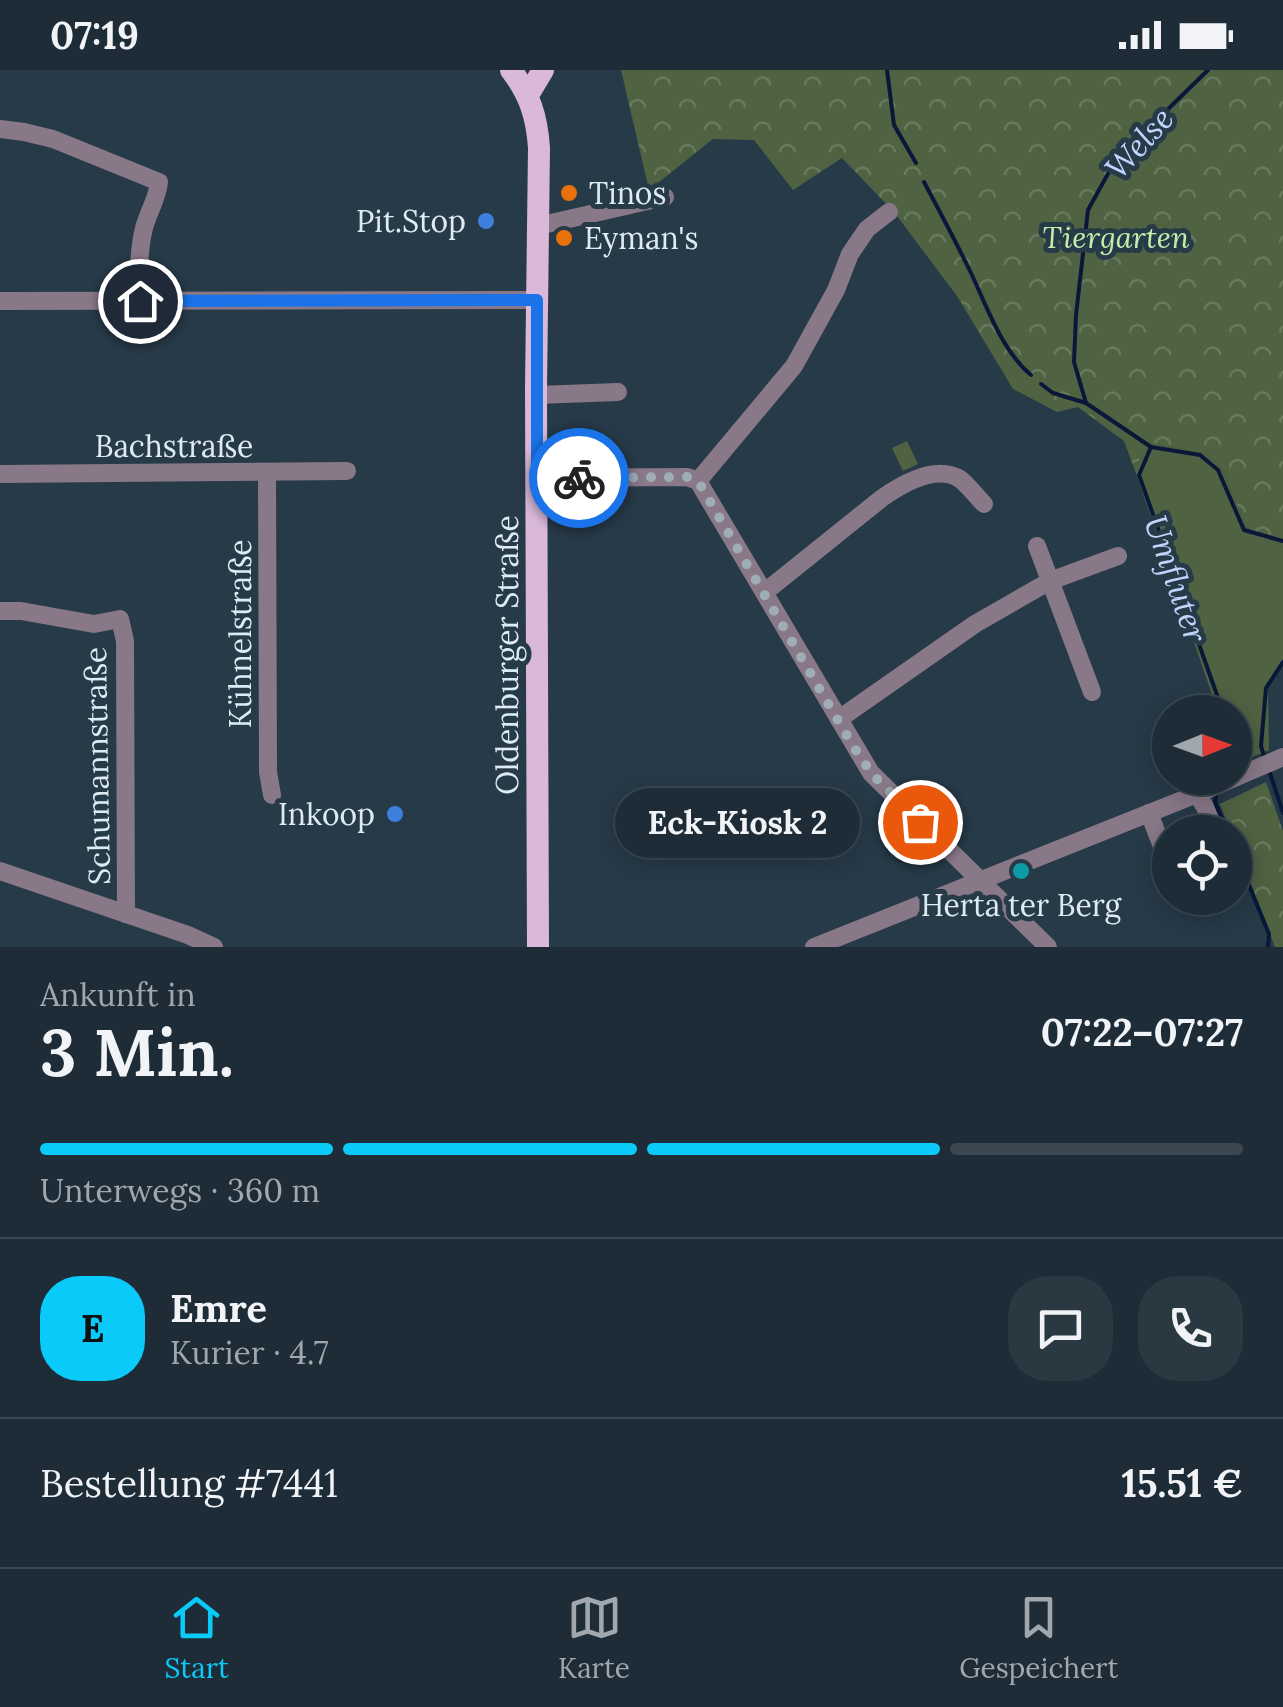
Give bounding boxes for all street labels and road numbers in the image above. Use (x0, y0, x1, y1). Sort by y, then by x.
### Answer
street label: Bachstraße (95, 427, 253, 465)
street label: Oldenburger Straße (488, 515, 527, 795)
street label: Kühnelstraße (221, 539, 259, 729)
street label: Schumannstraße (76, 647, 118, 885)

